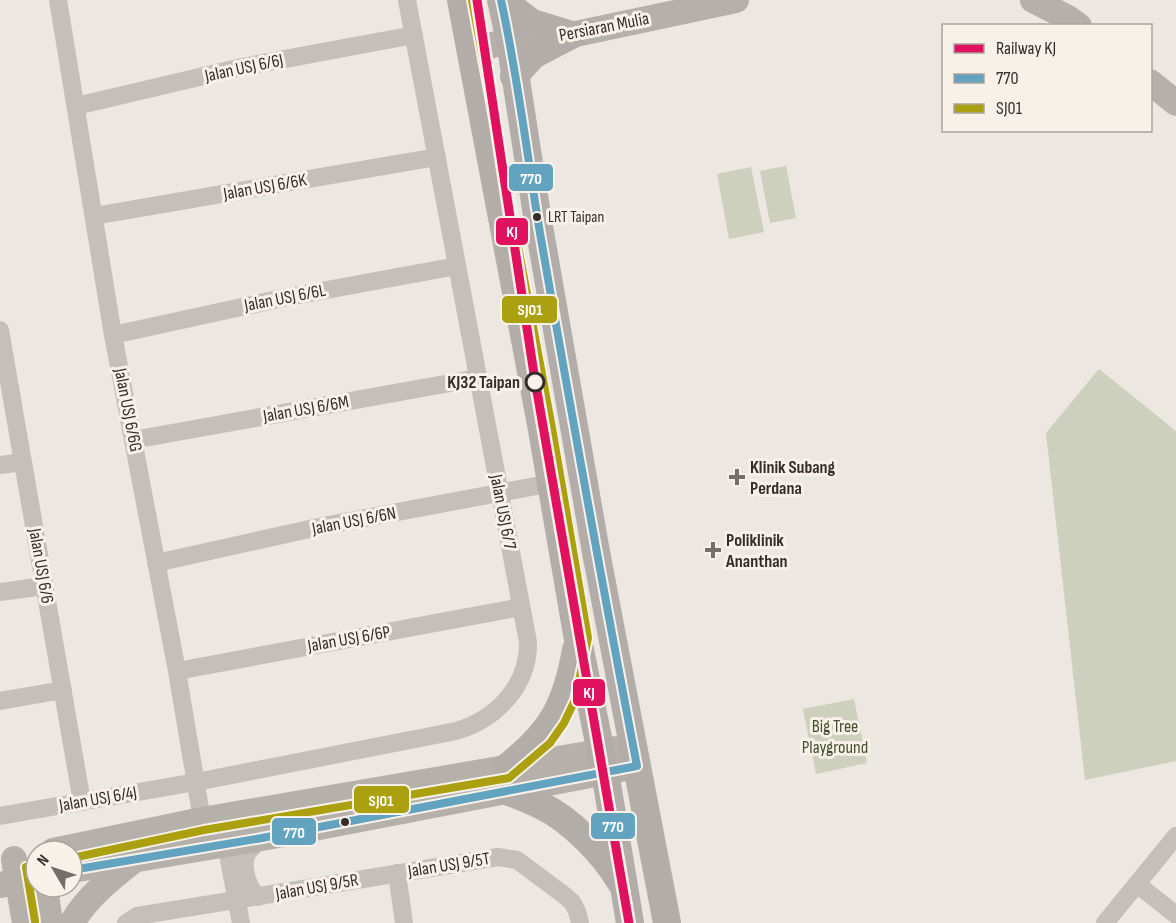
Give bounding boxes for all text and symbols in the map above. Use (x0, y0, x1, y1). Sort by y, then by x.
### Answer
street label: Persiaran Mulia (557, 8, 651, 46)
legend (942, 24, 1152, 132)
text: Railway KJ (996, 38, 1056, 59)
street label: Jalan USJ 6/6J (202, 49, 285, 87)
text: 770 (996, 68, 1018, 89)
text: SJ01 (996, 98, 1023, 119)
line badge: 770 (508, 163, 554, 192)
street label: Jalan USJ 6/6K (221, 169, 309, 205)
text: 770 (520, 170, 542, 189)
place label: LRT Taipan (548, 208, 604, 227)
marker: LRT Taipan (531, 211, 543, 223)
line badge: KJ (495, 217, 529, 246)
text: KJ (506, 223, 518, 242)
street label: Jalan USJ 6/6L (242, 280, 328, 316)
line badge: SJ01 (501, 295, 558, 324)
text: SJ01 (518, 301, 543, 320)
street label: Jalan USJ 6/6G (109, 365, 146, 454)
place label: KJ32 Taipan (447, 372, 520, 393)
marker: KJ32 Taipan (525, 372, 545, 392)
street label: Jalan USJ 6/6M (261, 391, 350, 427)
place label: Klinik Subang Perdana (750, 457, 836, 499)
marker: Klinik Subang Perdana (728, 468, 746, 486)
street label: Jalan USJ 6/7 (485, 472, 521, 552)
street label: Jalan USJ 6/6N (309, 503, 398, 540)
street label: Jalan USJ 6/6 (24, 526, 58, 605)
place label: Poliklinik Ananthan (725, 530, 788, 572)
marker: Poliklinik Ananthan (704, 541, 722, 559)
street label: Jalan USJ 6/6P (305, 621, 392, 657)
line badge: KJ (572, 678, 606, 707)
text: KJ (583, 684, 595, 703)
park label: Big Tree Playground (802, 716, 868, 758)
street label: Jalan USJ 6/4J (56, 782, 139, 816)
line badge: SJ01 (353, 785, 410, 814)
text: SJ01 (369, 792, 394, 811)
line badge: 770 (590, 812, 636, 840)
unlabelled marker (339, 816, 351, 828)
line badge: 770 (271, 817, 317, 846)
text: 770 (602, 818, 624, 837)
text: 770 (283, 824, 305, 843)
north arrow (24, 839, 84, 899)
street label: Jalan USJ 9/5T (406, 848, 491, 882)
text: N (33, 851, 54, 870)
street label: Jalan USJ 9/5R (273, 869, 360, 905)

